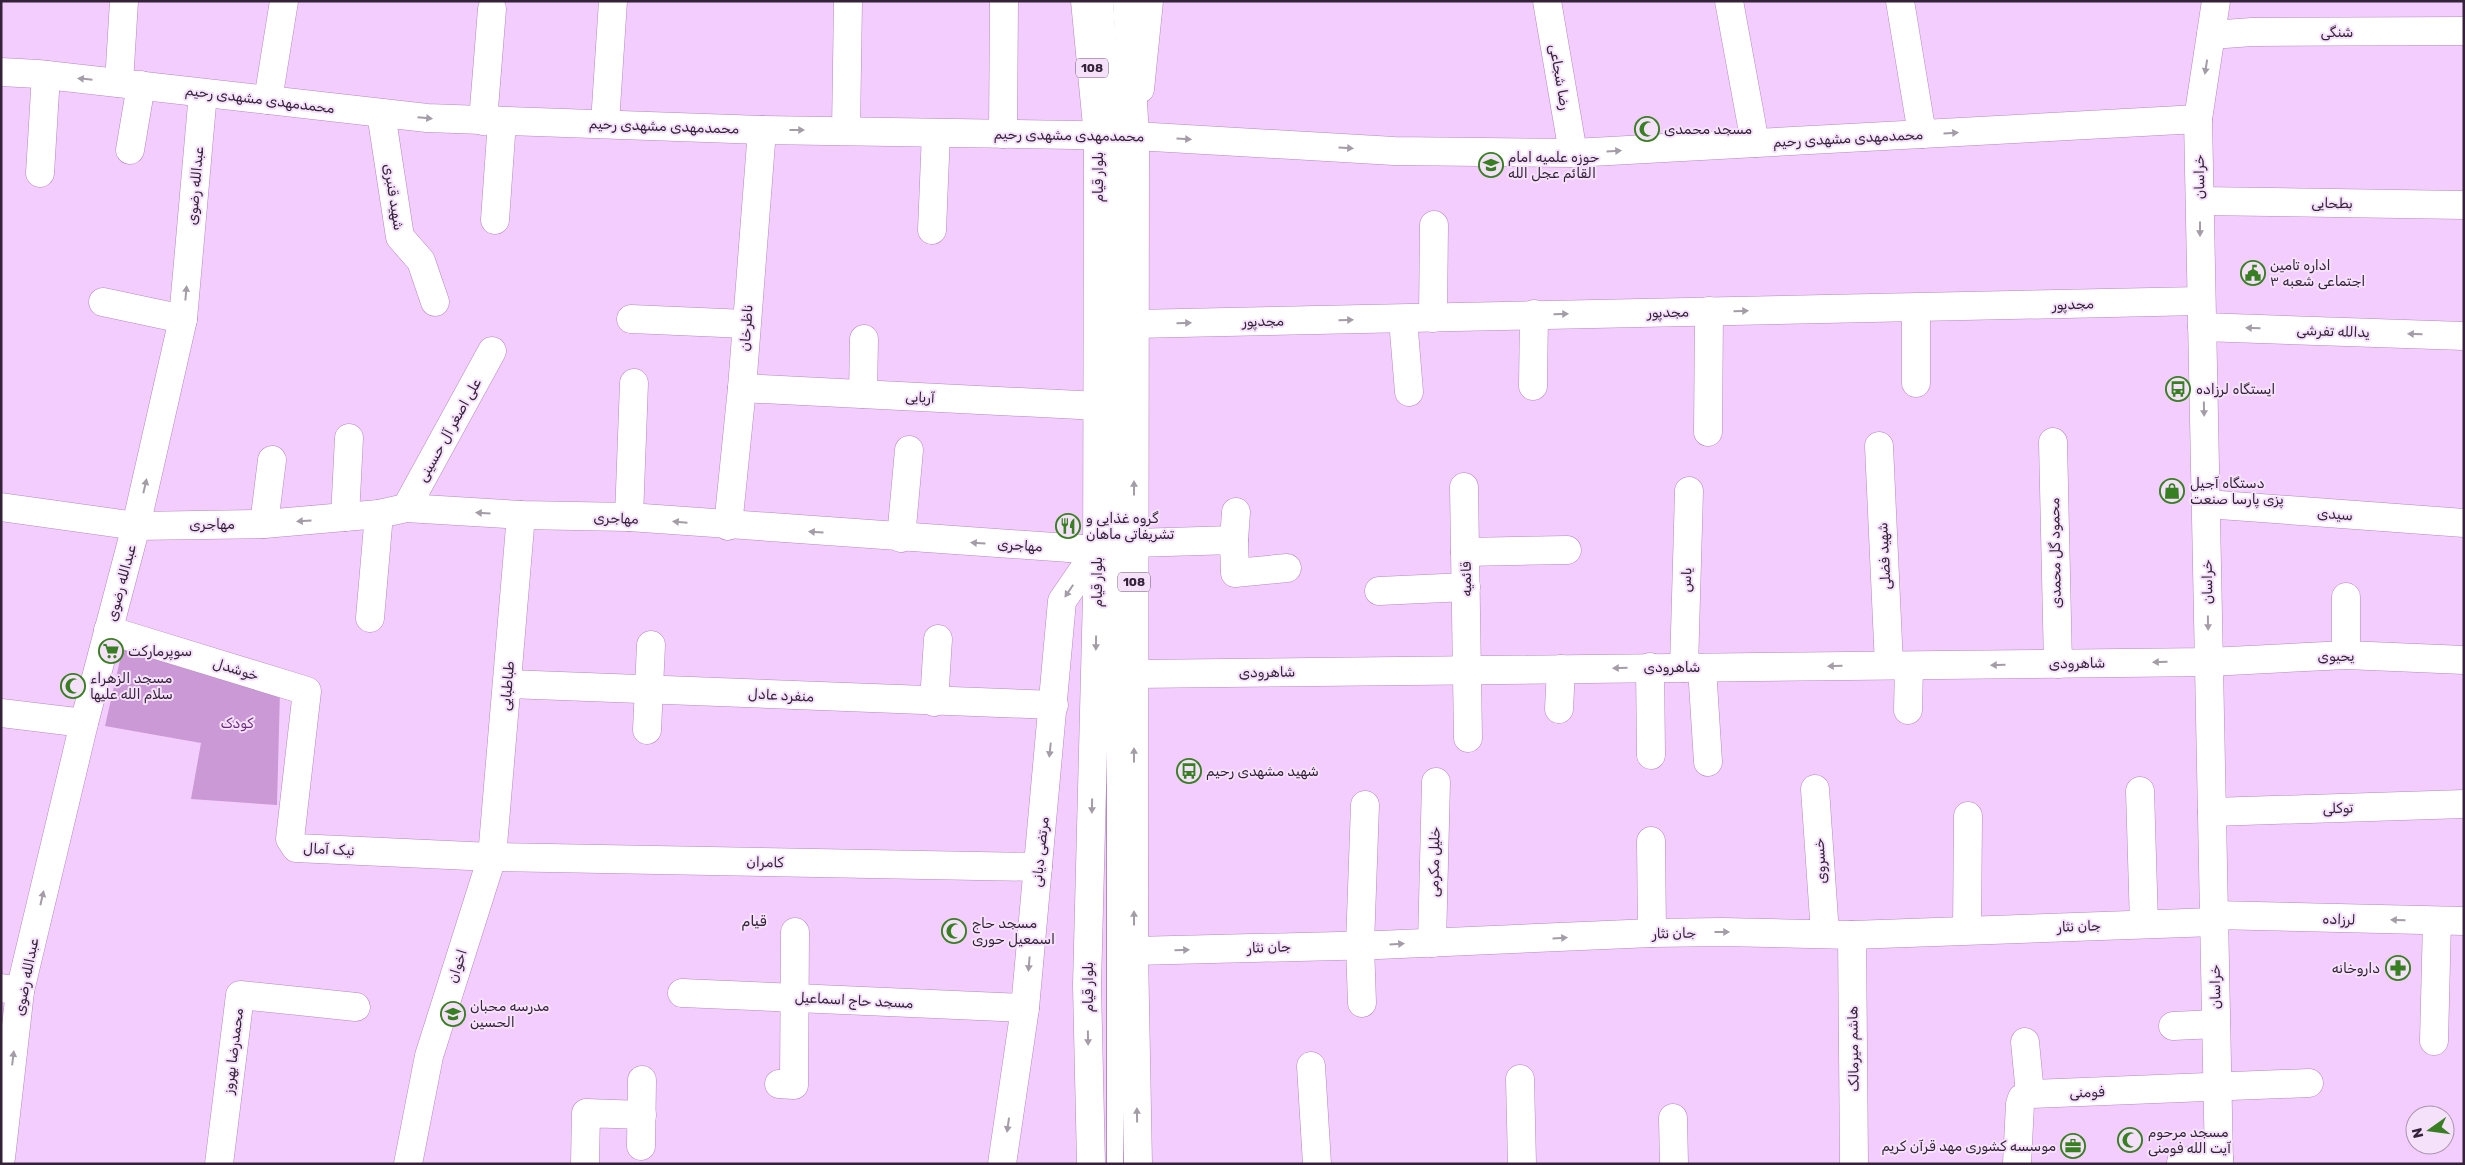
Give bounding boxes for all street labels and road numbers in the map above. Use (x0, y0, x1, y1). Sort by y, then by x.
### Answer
street label: شنگی (2321, 24, 2353, 41)
street label: رضا شجاعی (1545, 43, 1574, 112)
road number: 108 (1076, 58, 1108, 78)
street label: محمدمهدی مشهدی رحیم (184, 82, 336, 117)
street label: محمدمهدی مشهدی رحیم (589, 115, 740, 138)
street label: محمدمهدی مشهدی رحیم (994, 126, 1145, 145)
street label: محمدمهدی مشهدی رحیم (1772, 126, 1924, 151)
street label: عبدالله رضوی (184, 146, 207, 226)
street label: بلوار قیام (1090, 152, 1108, 202)
street label: خراسان (2191, 154, 2208, 199)
street label: شهید قنبری (380, 162, 407, 232)
street label: بطحایی (2311, 195, 2353, 212)
street label: مجدپور (2051, 295, 2095, 315)
street label: ناظرخان (736, 304, 757, 352)
street label: مجدپور (1646, 304, 1689, 322)
street label: مجدپور (1241, 313, 1284, 331)
street label: یدالله تفرشی (2296, 322, 2370, 341)
street label: علی اصغر آل حسینی (414, 375, 485, 485)
street label: آریایی (905, 388, 935, 407)
street label: محمود گل محمدی (2046, 497, 2065, 608)
street label: سیدی (2316, 505, 2353, 524)
street label: مهاجری (593, 509, 639, 528)
street label: مهاجری (189, 516, 235, 533)
street label: شهید فضلی (1874, 522, 1895, 590)
street label: مهاجری (997, 535, 1043, 556)
street label: عبدالله رضوی (103, 543, 140, 623)
street label: بلوار قیام (1089, 557, 1107, 607)
street label: خراسان (2199, 559, 2216, 604)
street label: قائمیه (1458, 561, 1475, 597)
street label: یاس (1678, 567, 1695, 593)
road number: 108 (1118, 572, 1150, 592)
street label: یحیوی (2317, 648, 2355, 665)
street label: خوشدل (211, 654, 261, 685)
street label: شاهرودی (2048, 655, 2106, 672)
street label: شاهرودی (1644, 659, 1700, 676)
street label: طباطبایی (497, 660, 518, 712)
street label: شاهرودی (1238, 664, 1296, 681)
street label: منفرد عادل (748, 685, 815, 706)
street label: توکلی (2322, 799, 2354, 818)
street label: مرتضی دیانی (1028, 816, 1053, 888)
street label: خلیل مکرمی (1425, 826, 1444, 897)
street label: خسروی (1810, 837, 1831, 884)
street label: نیک آمال (303, 840, 355, 859)
street label: کامران (746, 854, 785, 871)
street label: لرزاده (2322, 910, 2356, 929)
street label: جان نثار (2056, 917, 2101, 936)
street label: جان نثار (1651, 925, 1696, 942)
street label: عبدالله رضوی (11, 936, 42, 1017)
street label: جان نثار (1246, 938, 1291, 957)
street label: اخوان (444, 947, 471, 985)
street label: بلوار قیام (1080, 962, 1098, 1012)
street label: خراسان (2207, 964, 2224, 1009)
street label: مسجد حاج اسماعیل (794, 989, 914, 1014)
street label: هاشم میرمالک (1844, 1006, 1863, 1092)
street label: محمدرضا بهروز (220, 1007, 247, 1096)
street label: فومنی (2069, 1083, 2105, 1102)

